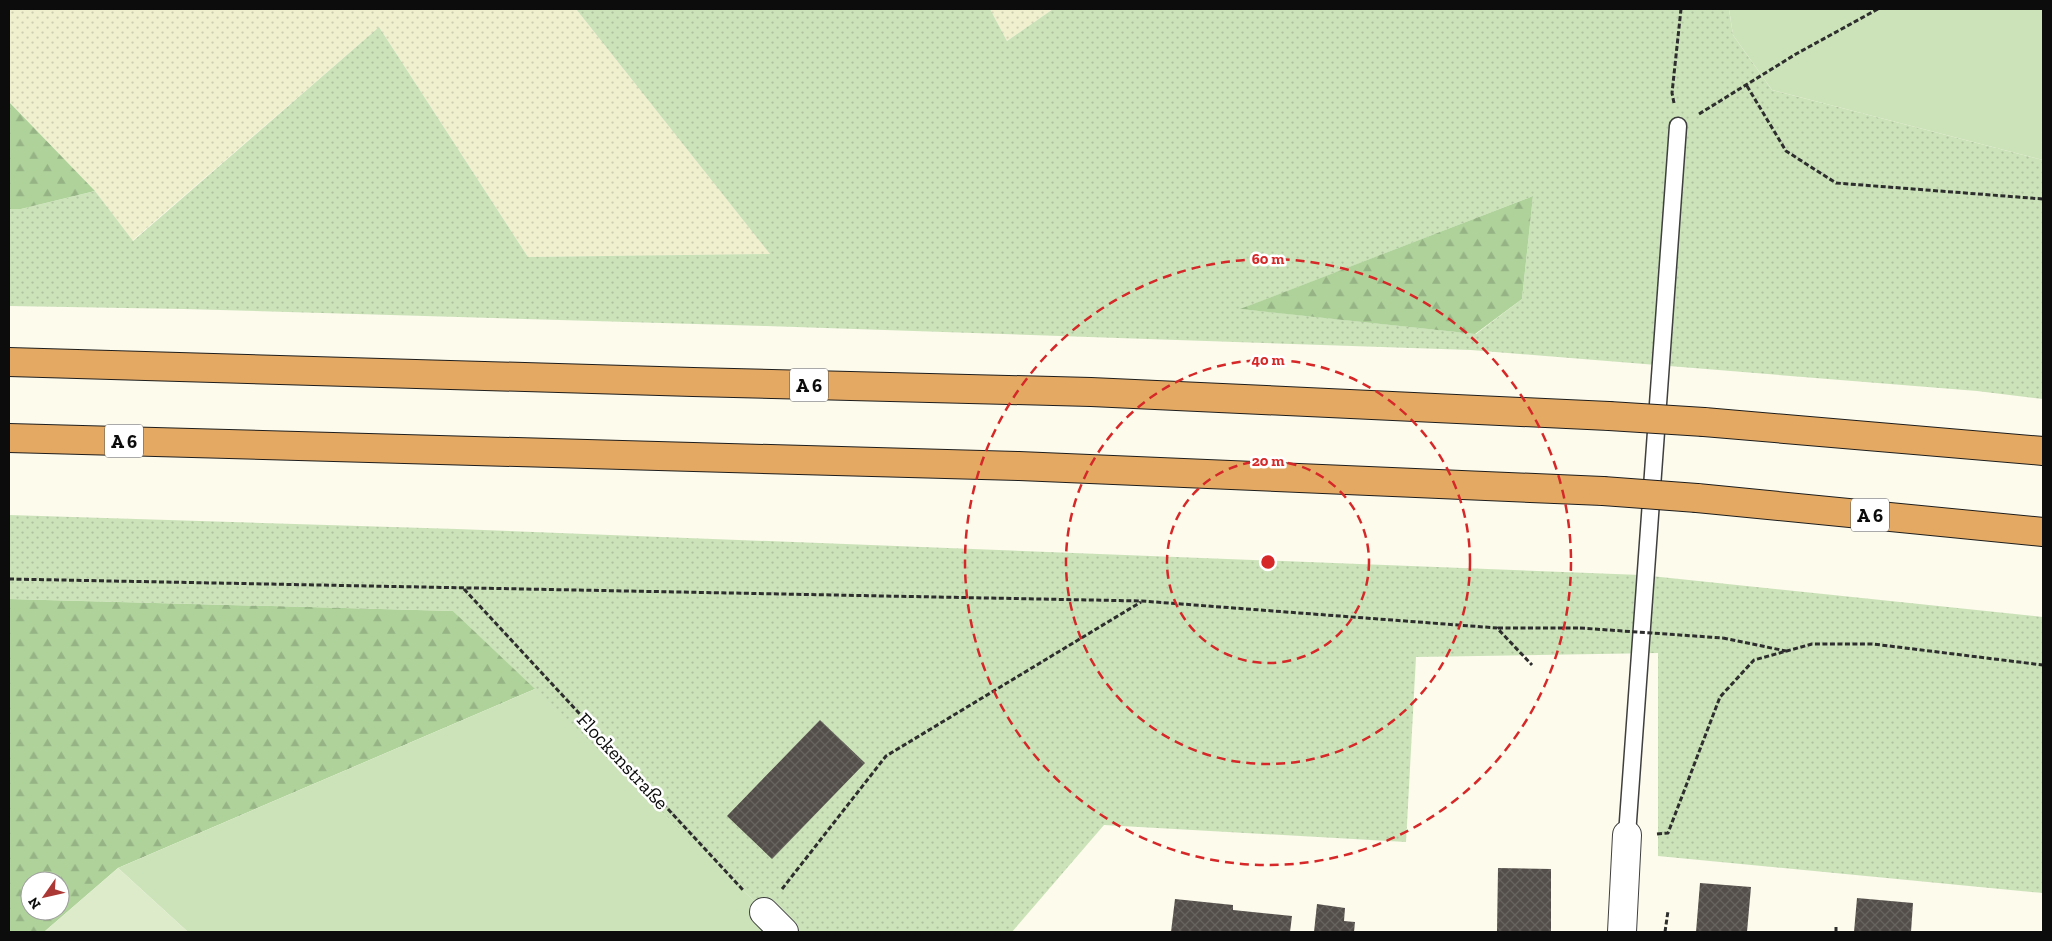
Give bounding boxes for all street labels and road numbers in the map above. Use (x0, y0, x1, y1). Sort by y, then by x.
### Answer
road number: A 6 (790, 368, 828, 402)
road number: A 6 (105, 424, 143, 458)
road number: A 6 (1851, 498, 1889, 532)
street label: Flockenstraße (572, 708, 674, 814)

